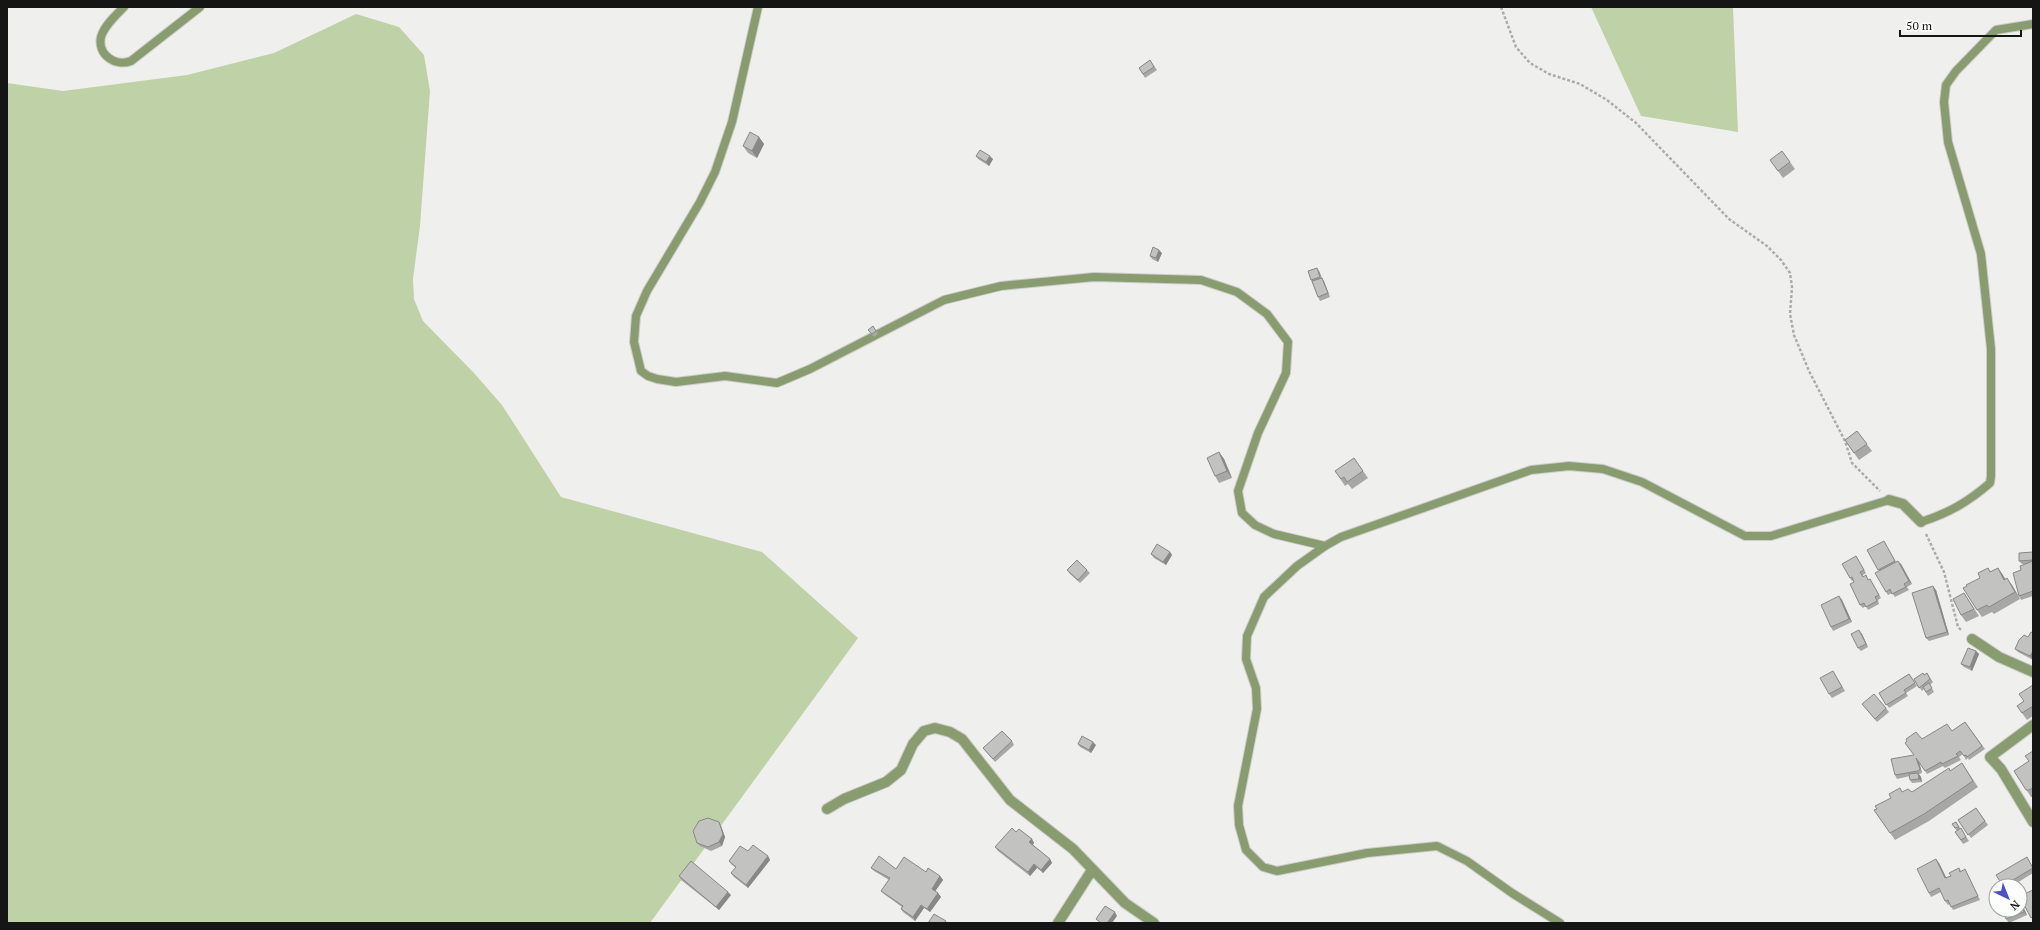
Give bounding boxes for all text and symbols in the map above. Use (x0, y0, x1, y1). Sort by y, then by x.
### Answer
scale bar (1900, 12, 2021, 38)
text: 50 m (1906, 18, 1933, 33)
north arrow (1988, 878, 2028, 918)
text: N (2007, 897, 2023, 914)

